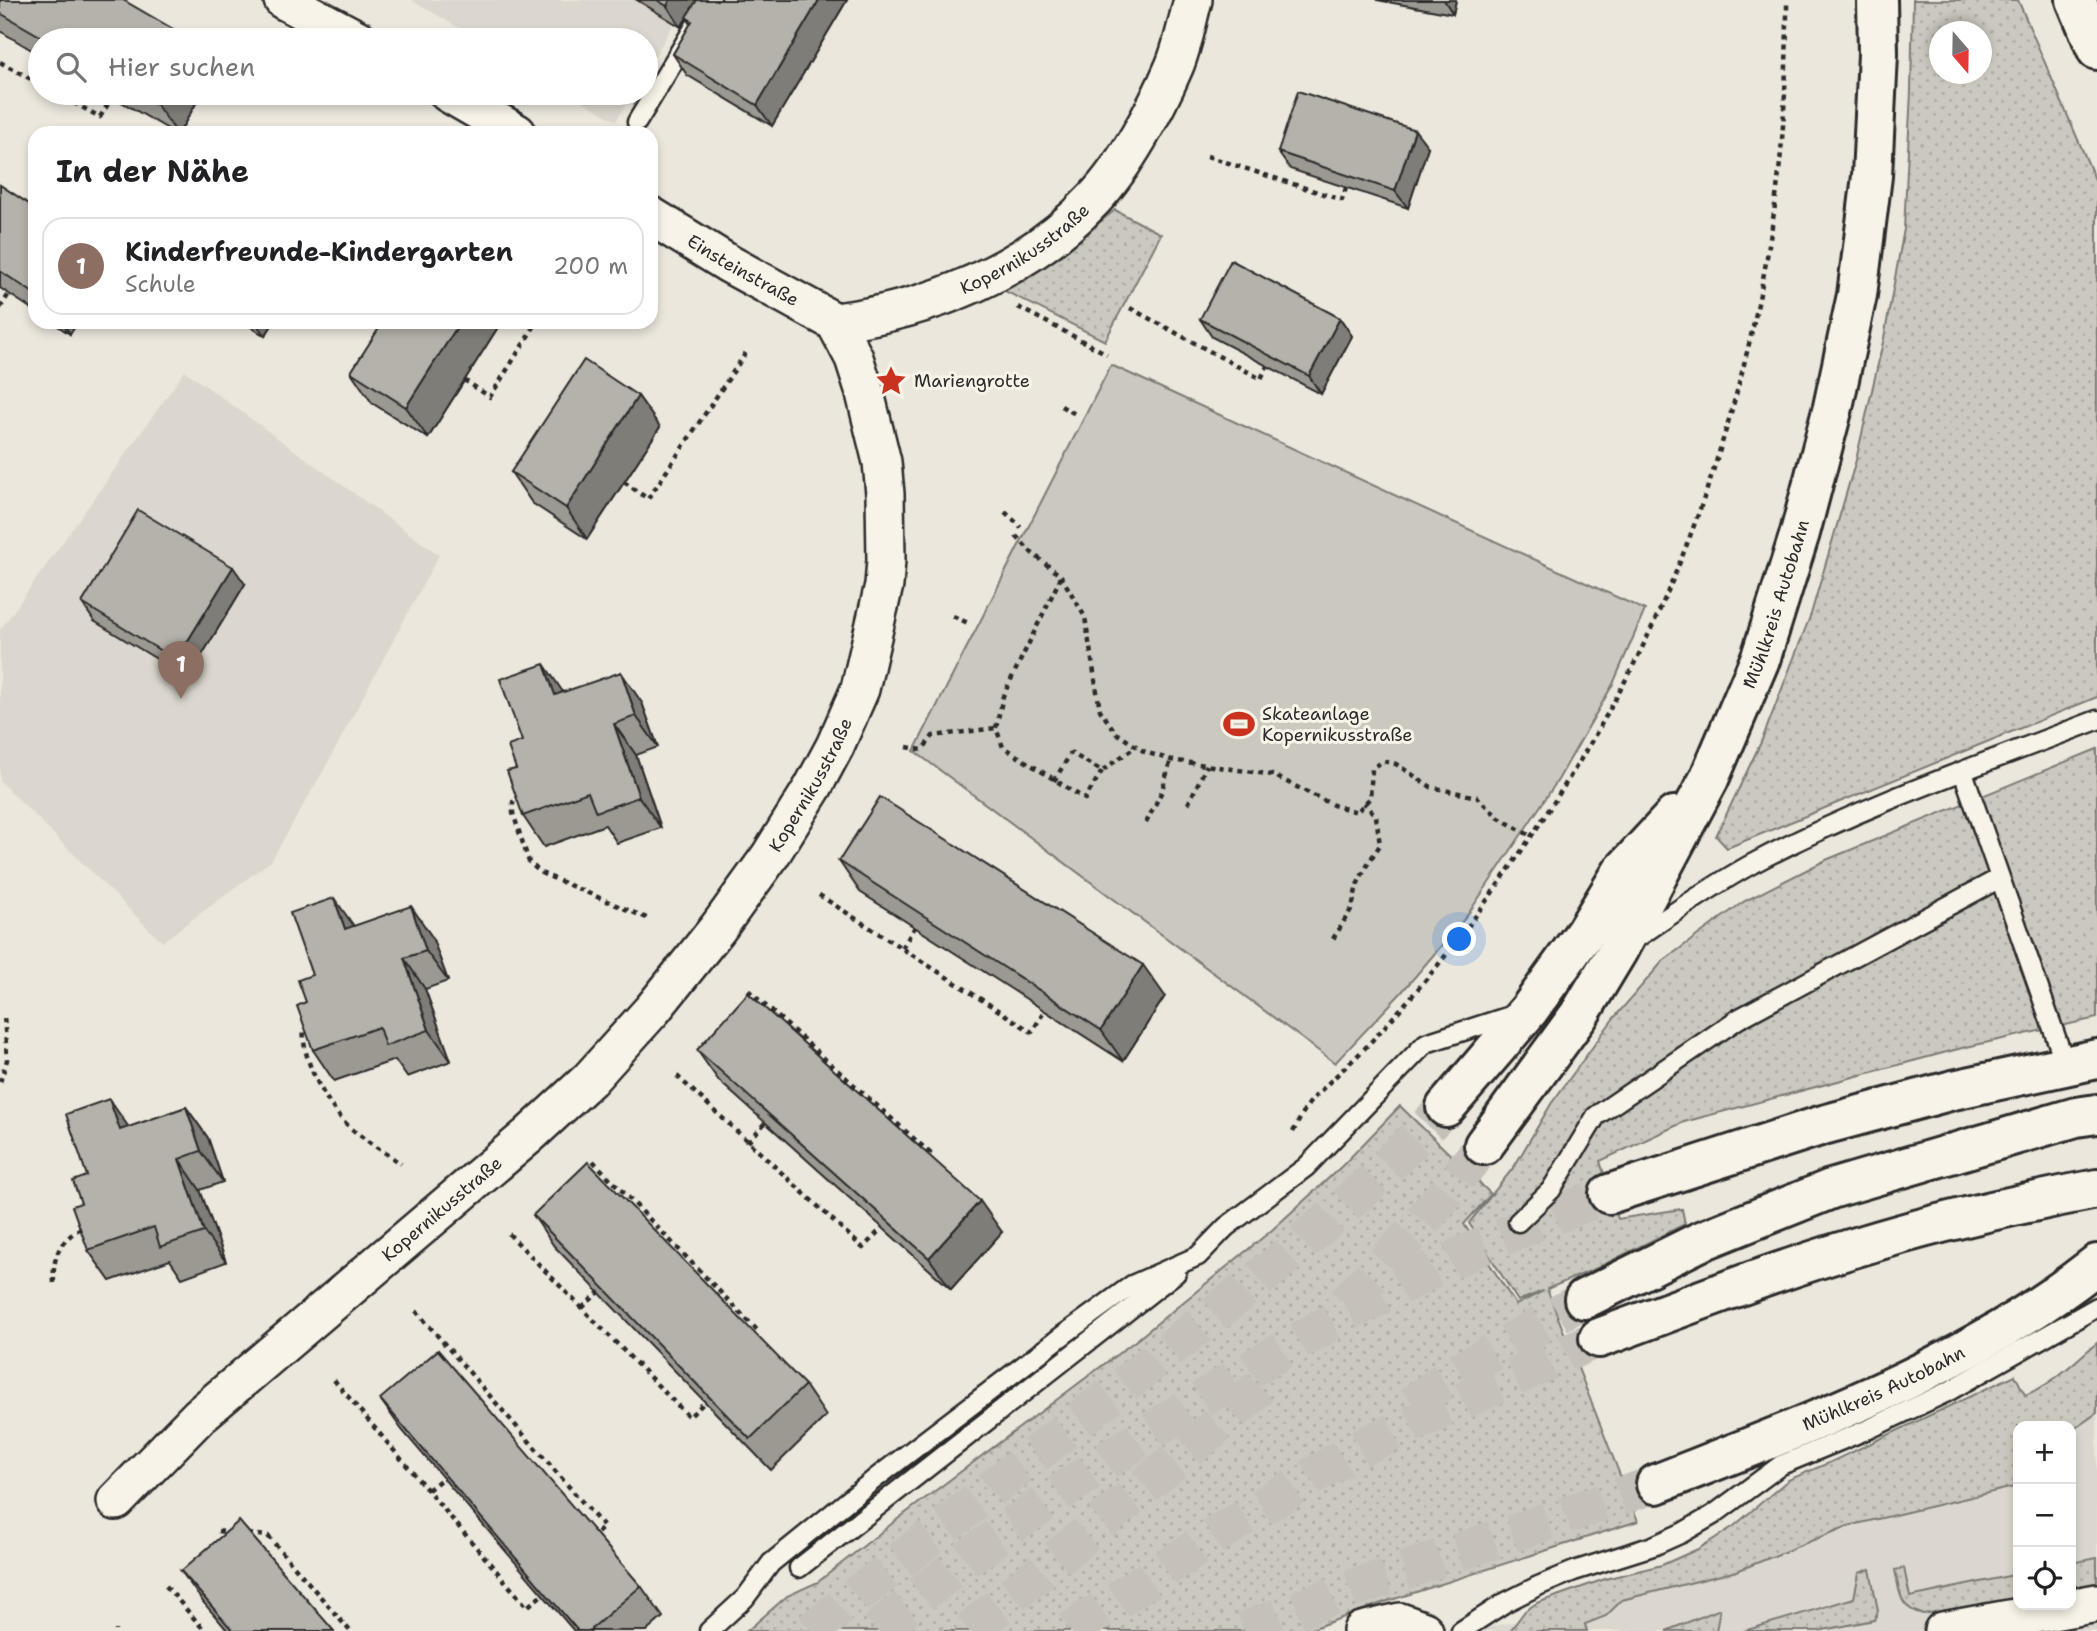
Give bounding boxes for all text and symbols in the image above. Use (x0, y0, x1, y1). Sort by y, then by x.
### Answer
north arrow (1929, 21, 1992, 84)
search box (28, 28, 658, 105)
icon: search (52, 48, 90, 86)
text: Hier suchen (108, 49, 255, 84)
text: In der Nähe (56, 151, 249, 192)
street label: Kopernikusstraße (956, 198, 1095, 300)
street label: Einsteinstraße (683, 229, 803, 312)
text: Kinderfreunde-Kindergarten (125, 234, 513, 269)
text: 1 (76, 251, 86, 281)
text: 200 m (553, 251, 628, 281)
text: Schule (125, 269, 196, 299)
place icon: Mariengrotte (874, 364, 908, 398)
place label: Mariengrotte (914, 369, 1030, 393)
street label: Mühlkreis Autobahn (1737, 517, 1815, 692)
pin: 1 (158, 641, 204, 699)
place label: Skateanlage Kopernikusstraße (1262, 702, 1412, 747)
sports icon: Skateanlage Kopernikusstraße (1222, 707, 1256, 741)
street label: Kopernikusstraße (763, 714, 858, 857)
your location (1442, 922, 1476, 956)
street label: Kopernikusstraße (377, 1151, 507, 1267)
street label: Mühlkreis Autobahn (1799, 1340, 1969, 1437)
map controls (2013, 1421, 2076, 1610)
button: + (2013, 1421, 2076, 1484)
button: − (2013, 1484, 2076, 1547)
button: locate (2013, 1547, 2076, 1610)

